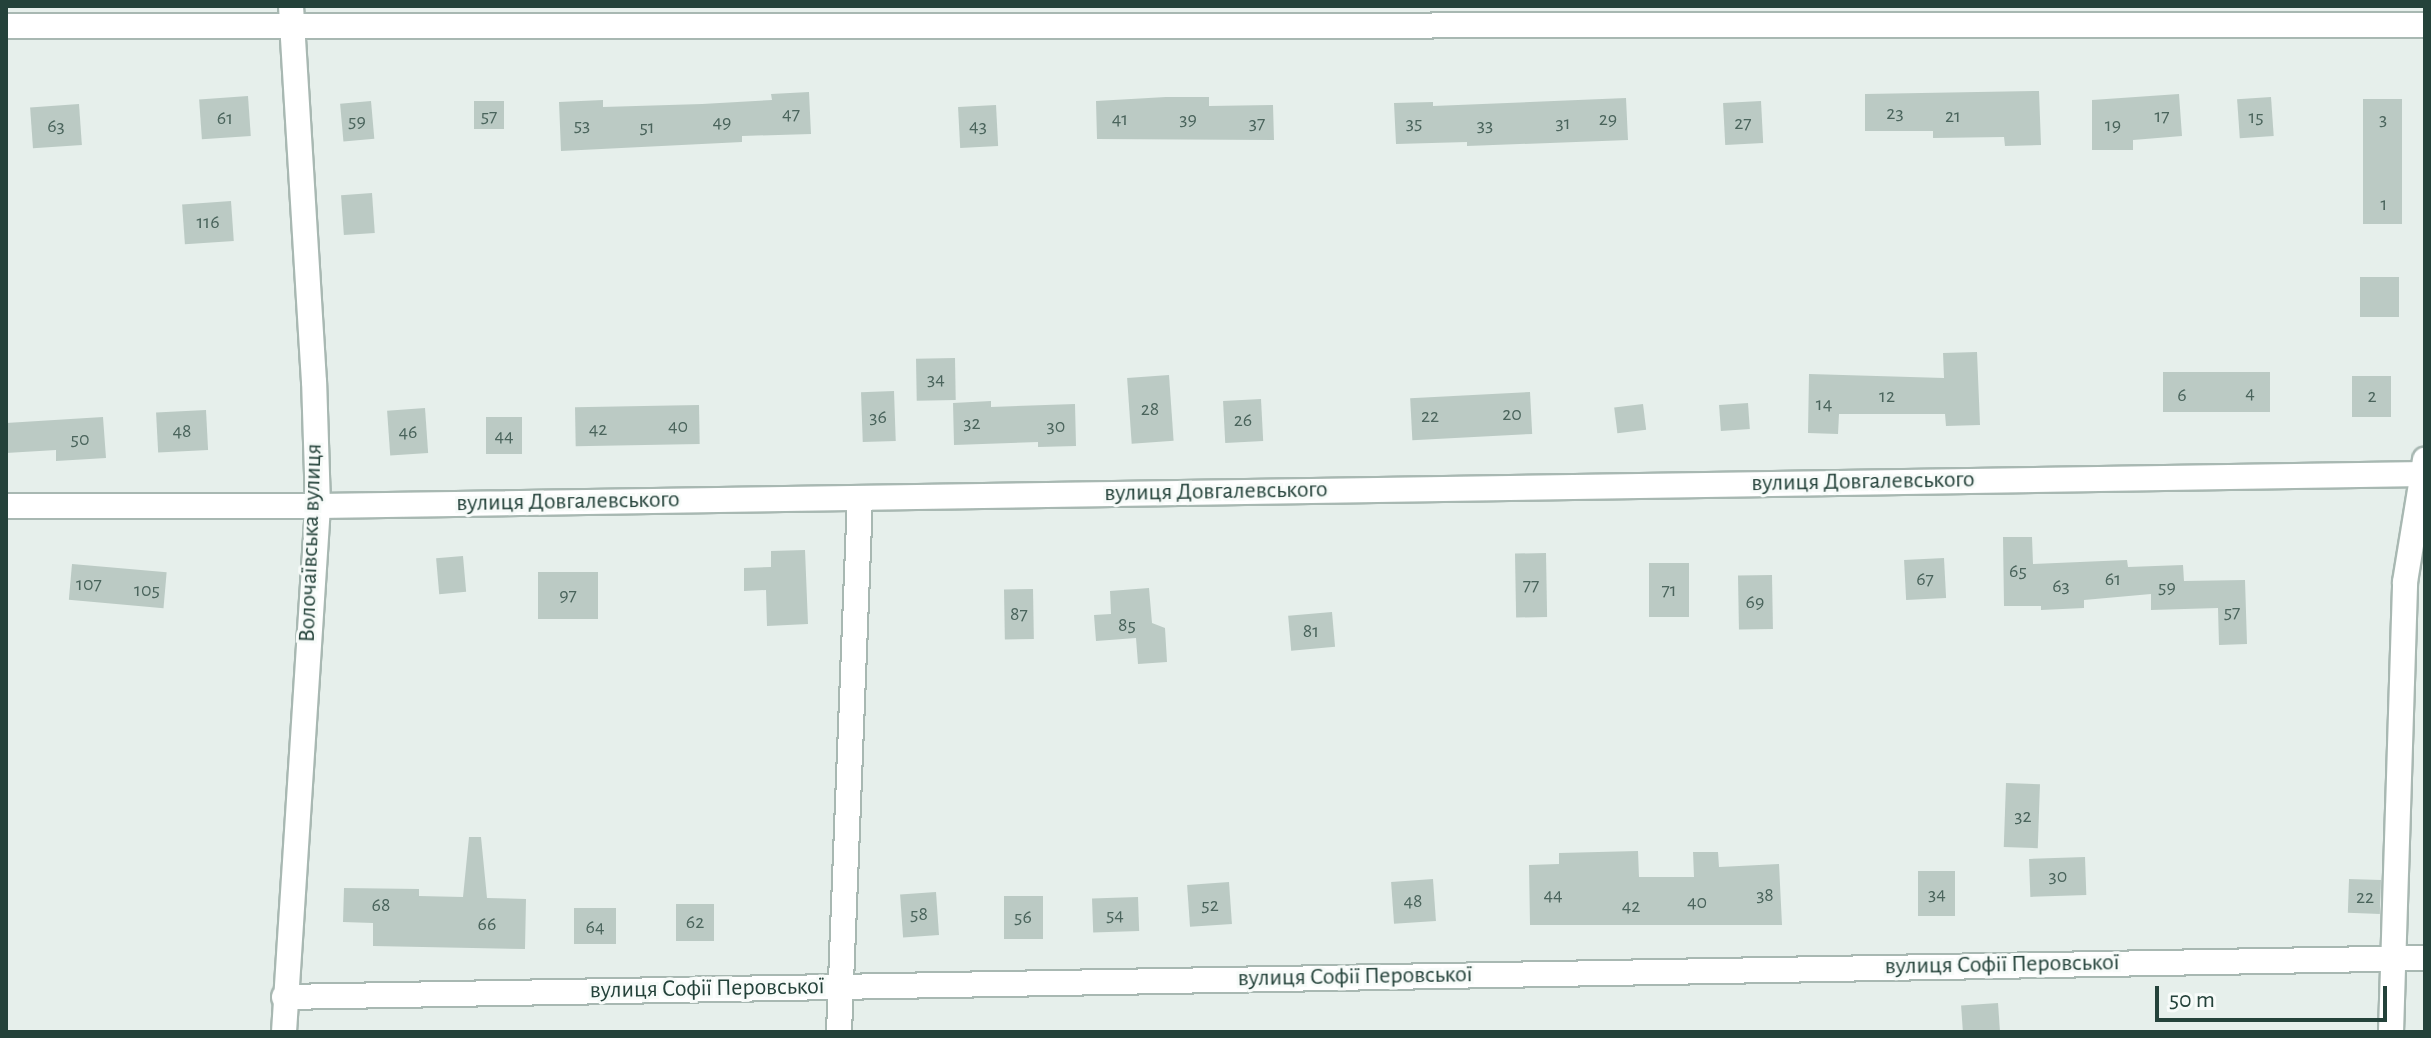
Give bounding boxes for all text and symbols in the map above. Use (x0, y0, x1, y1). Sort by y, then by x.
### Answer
house number: 23 (1886, 101, 1904, 125)
house number: 47 (782, 102, 800, 126)
house number: 57 (481, 104, 497, 128)
house number: 21 (1945, 104, 1961, 128)
house number: 17 (2154, 104, 2170, 128)
house number: 15 (2248, 105, 2264, 129)
house number: 61 (217, 106, 233, 130)
house number: 41 (1112, 107, 1128, 131)
house number: 39 (1179, 107, 1197, 131)
house number: 29 (1599, 107, 1617, 131)
house number: 3 (2379, 107, 2387, 131)
house number: 59 (348, 109, 366, 133)
house number: 49 (712, 110, 732, 134)
house number: 37 (1249, 111, 1265, 135)
house number: 35 (1406, 111, 1422, 135)
house number: 31 (1555, 111, 1571, 135)
house number: 27 (1734, 111, 1752, 135)
house number: 53 (574, 113, 590, 137)
house number: 33 (1477, 113, 1493, 137)
house number: 19 (2105, 113, 2121, 137)
house number: 63 (47, 114, 65, 138)
house number: 43 (969, 114, 987, 138)
house number: 51 (639, 115, 655, 139)
house number: 1 (2381, 192, 2387, 216)
house number: 116 (196, 210, 220, 234)
house number: 34 (927, 367, 945, 391)
house number: 4 (2245, 381, 2255, 405)
house number: 6 (2177, 383, 2187, 407)
house number: 12 (1879, 384, 1895, 408)
house number: 2 (2367, 384, 2377, 408)
house number: 14 (1816, 392, 1832, 416)
house number: 28 (1141, 397, 1159, 421)
house number: 20 (1502, 402, 1522, 426)
house number: 22 (1421, 404, 1439, 428)
house number: 36 (869, 405, 887, 429)
house number: 26 (1234, 408, 1252, 432)
house number: 32 (963, 411, 981, 435)
house number: 40 (668, 414, 688, 438)
house number: 30 (1047, 414, 1065, 438)
house number: 42 (589, 417, 607, 441)
house number: 48 (172, 419, 192, 443)
house number: 46 (398, 420, 418, 444)
house number: 44 (494, 424, 514, 448)
house number: 50 (71, 427, 89, 451)
street label: Волочаївська вулиця (293, 443, 329, 643)
street label: вулиця Довгалевського (1751, 466, 1975, 498)
street label: вулиця Довгалевського (1104, 476, 1328, 508)
street label: вулиця Довгалевського (456, 486, 680, 518)
house number: 65 (2009, 559, 2027, 583)
house number: 67 (1916, 567, 1934, 591)
house number: 61 (2105, 567, 2121, 591)
house number: 107 (76, 572, 102, 596)
house number: 77 (1523, 573, 1539, 597)
house number: 63 (2052, 574, 2070, 598)
house number: 59 (2158, 575, 2176, 599)
house number: 105 (134, 578, 160, 602)
house number: 71 (1661, 578, 1677, 602)
house number: 97 (559, 583, 577, 607)
house number: 69 (1746, 590, 1764, 614)
house number: 57 (2224, 600, 2240, 624)
house number: 87 (1010, 602, 1028, 626)
house number: 85 (1118, 613, 1136, 637)
house number: 81 (1303, 619, 1319, 643)
house number: 32 (2014, 804, 2032, 828)
house number: 30 (2049, 864, 2067, 888)
house number: 34 (1928, 882, 1946, 906)
house number: 44 (1543, 883, 1563, 907)
house number: 38 (1756, 883, 1774, 907)
house number: 22 (2356, 885, 2374, 909)
house number: 48 (1403, 889, 1423, 913)
house number: 40 (1687, 890, 1707, 914)
house number: 68 (372, 893, 390, 917)
house number: 52 (1201, 893, 1219, 917)
house number: 42 (1622, 894, 1640, 918)
house number: 58 (910, 902, 928, 926)
house number: 54 (1106, 903, 1124, 927)
house number: 56 (1014, 905, 1032, 929)
house number: 62 (686, 910, 704, 934)
house number: 66 (478, 912, 496, 936)
house number: 64 (585, 915, 605, 939)
street label: вулиця Софії Перовської (1884, 949, 2120, 981)
street label: вулиця Софії Перовської (1237, 961, 1473, 993)
scale bar (2159, 970, 2391, 1020)
street label: вулиця Софії Перовської (589, 973, 825, 1005)
text: 50 m (2169, 988, 2215, 1012)

